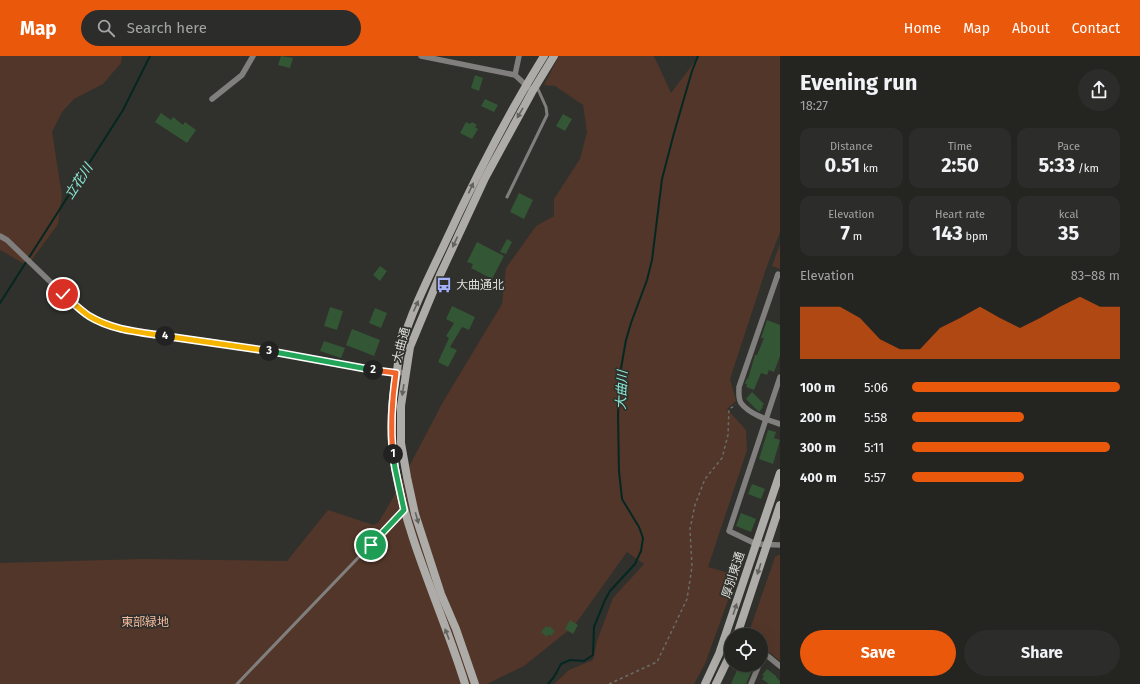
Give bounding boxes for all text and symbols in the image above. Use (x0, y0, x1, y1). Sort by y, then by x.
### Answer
search box (81, 10, 361, 46)
text: Map (20, 17, 57, 40)
icon: search (95, 17, 117, 39)
text: Search here (127, 19, 207, 37)
text: Home (904, 20, 941, 37)
text: Map (963, 20, 990, 37)
text: About (1012, 20, 1050, 37)
text: Contact (1072, 20, 1120, 37)
text: Evening run (800, 69, 917, 96)
button: share (1078, 69, 1120, 111)
text: 18:27 (800, 98, 828, 113)
one-way arrow (516, 108, 523, 119)
text: Distance (830, 140, 873, 153)
text: Time (948, 140, 972, 153)
text: Pace (1057, 140, 1080, 153)
text: 0.51 (825, 153, 860, 177)
text: 2:50 (941, 153, 979, 177)
text: 5:33 (1038, 153, 1075, 177)
water label: 立花川 (62, 159, 96, 202)
text: km (860, 162, 878, 175)
text: /km (1075, 162, 1099, 175)
one-way arrow (468, 182, 474, 194)
text: Elevation (828, 208, 874, 221)
text: Heart rate (935, 208, 985, 221)
text: kcal (1059, 208, 1079, 221)
text: 7 (840, 221, 850, 245)
text: 143 (932, 221, 963, 245)
text: 35 (1058, 221, 1079, 245)
text: m (850, 230, 862, 243)
text: bpm (963, 230, 988, 243)
one-way arrow (452, 236, 458, 248)
text: Elevation (800, 268, 854, 283)
text: 83–88 m (1071, 268, 1120, 283)
bus stop icon: 大曲通北 (435, 276, 453, 294)
pin (46, 277, 80, 311)
place label: 大曲通北 (456, 278, 504, 292)
icon: check (52, 283, 74, 305)
one-way arrow (413, 300, 419, 311)
pin: 4 (155, 326, 175, 346)
street label: 大曲通 (390, 326, 412, 364)
text: 4 (162, 329, 168, 342)
pin: 3 (259, 341, 279, 361)
text: 3 (266, 344, 272, 357)
pin: 2 (363, 360, 383, 380)
text: 2 (370, 363, 376, 376)
water label: 大曲川 (613, 368, 630, 410)
text: 100 m (800, 380, 835, 395)
text: 5:06 (864, 380, 888, 395)
one-way arrow (400, 384, 406, 396)
text: 200 m (800, 410, 836, 425)
text: 5:58 (864, 410, 887, 425)
text: 300 m (800, 440, 836, 455)
text: 5:11 (864, 440, 884, 455)
pin: 1 (383, 444, 403, 464)
text: 1 (390, 447, 396, 460)
text: 400 m (800, 470, 837, 485)
text: 5:57 (864, 470, 886, 485)
one-way arrow (414, 512, 420, 525)
pin (354, 528, 388, 562)
icon: arrive (360, 534, 382, 556)
street label: 厚別東通 (719, 550, 747, 600)
one-way arrow (755, 563, 761, 575)
one-way arrow (732, 603, 738, 615)
park label: 東部緑地 (121, 615, 169, 629)
one-way arrow (444, 627, 450, 639)
map controls (724, 628, 768, 672)
button: locate (724, 628, 768, 672)
button: Save (800, 630, 956, 676)
button: Share (964, 630, 1120, 676)

